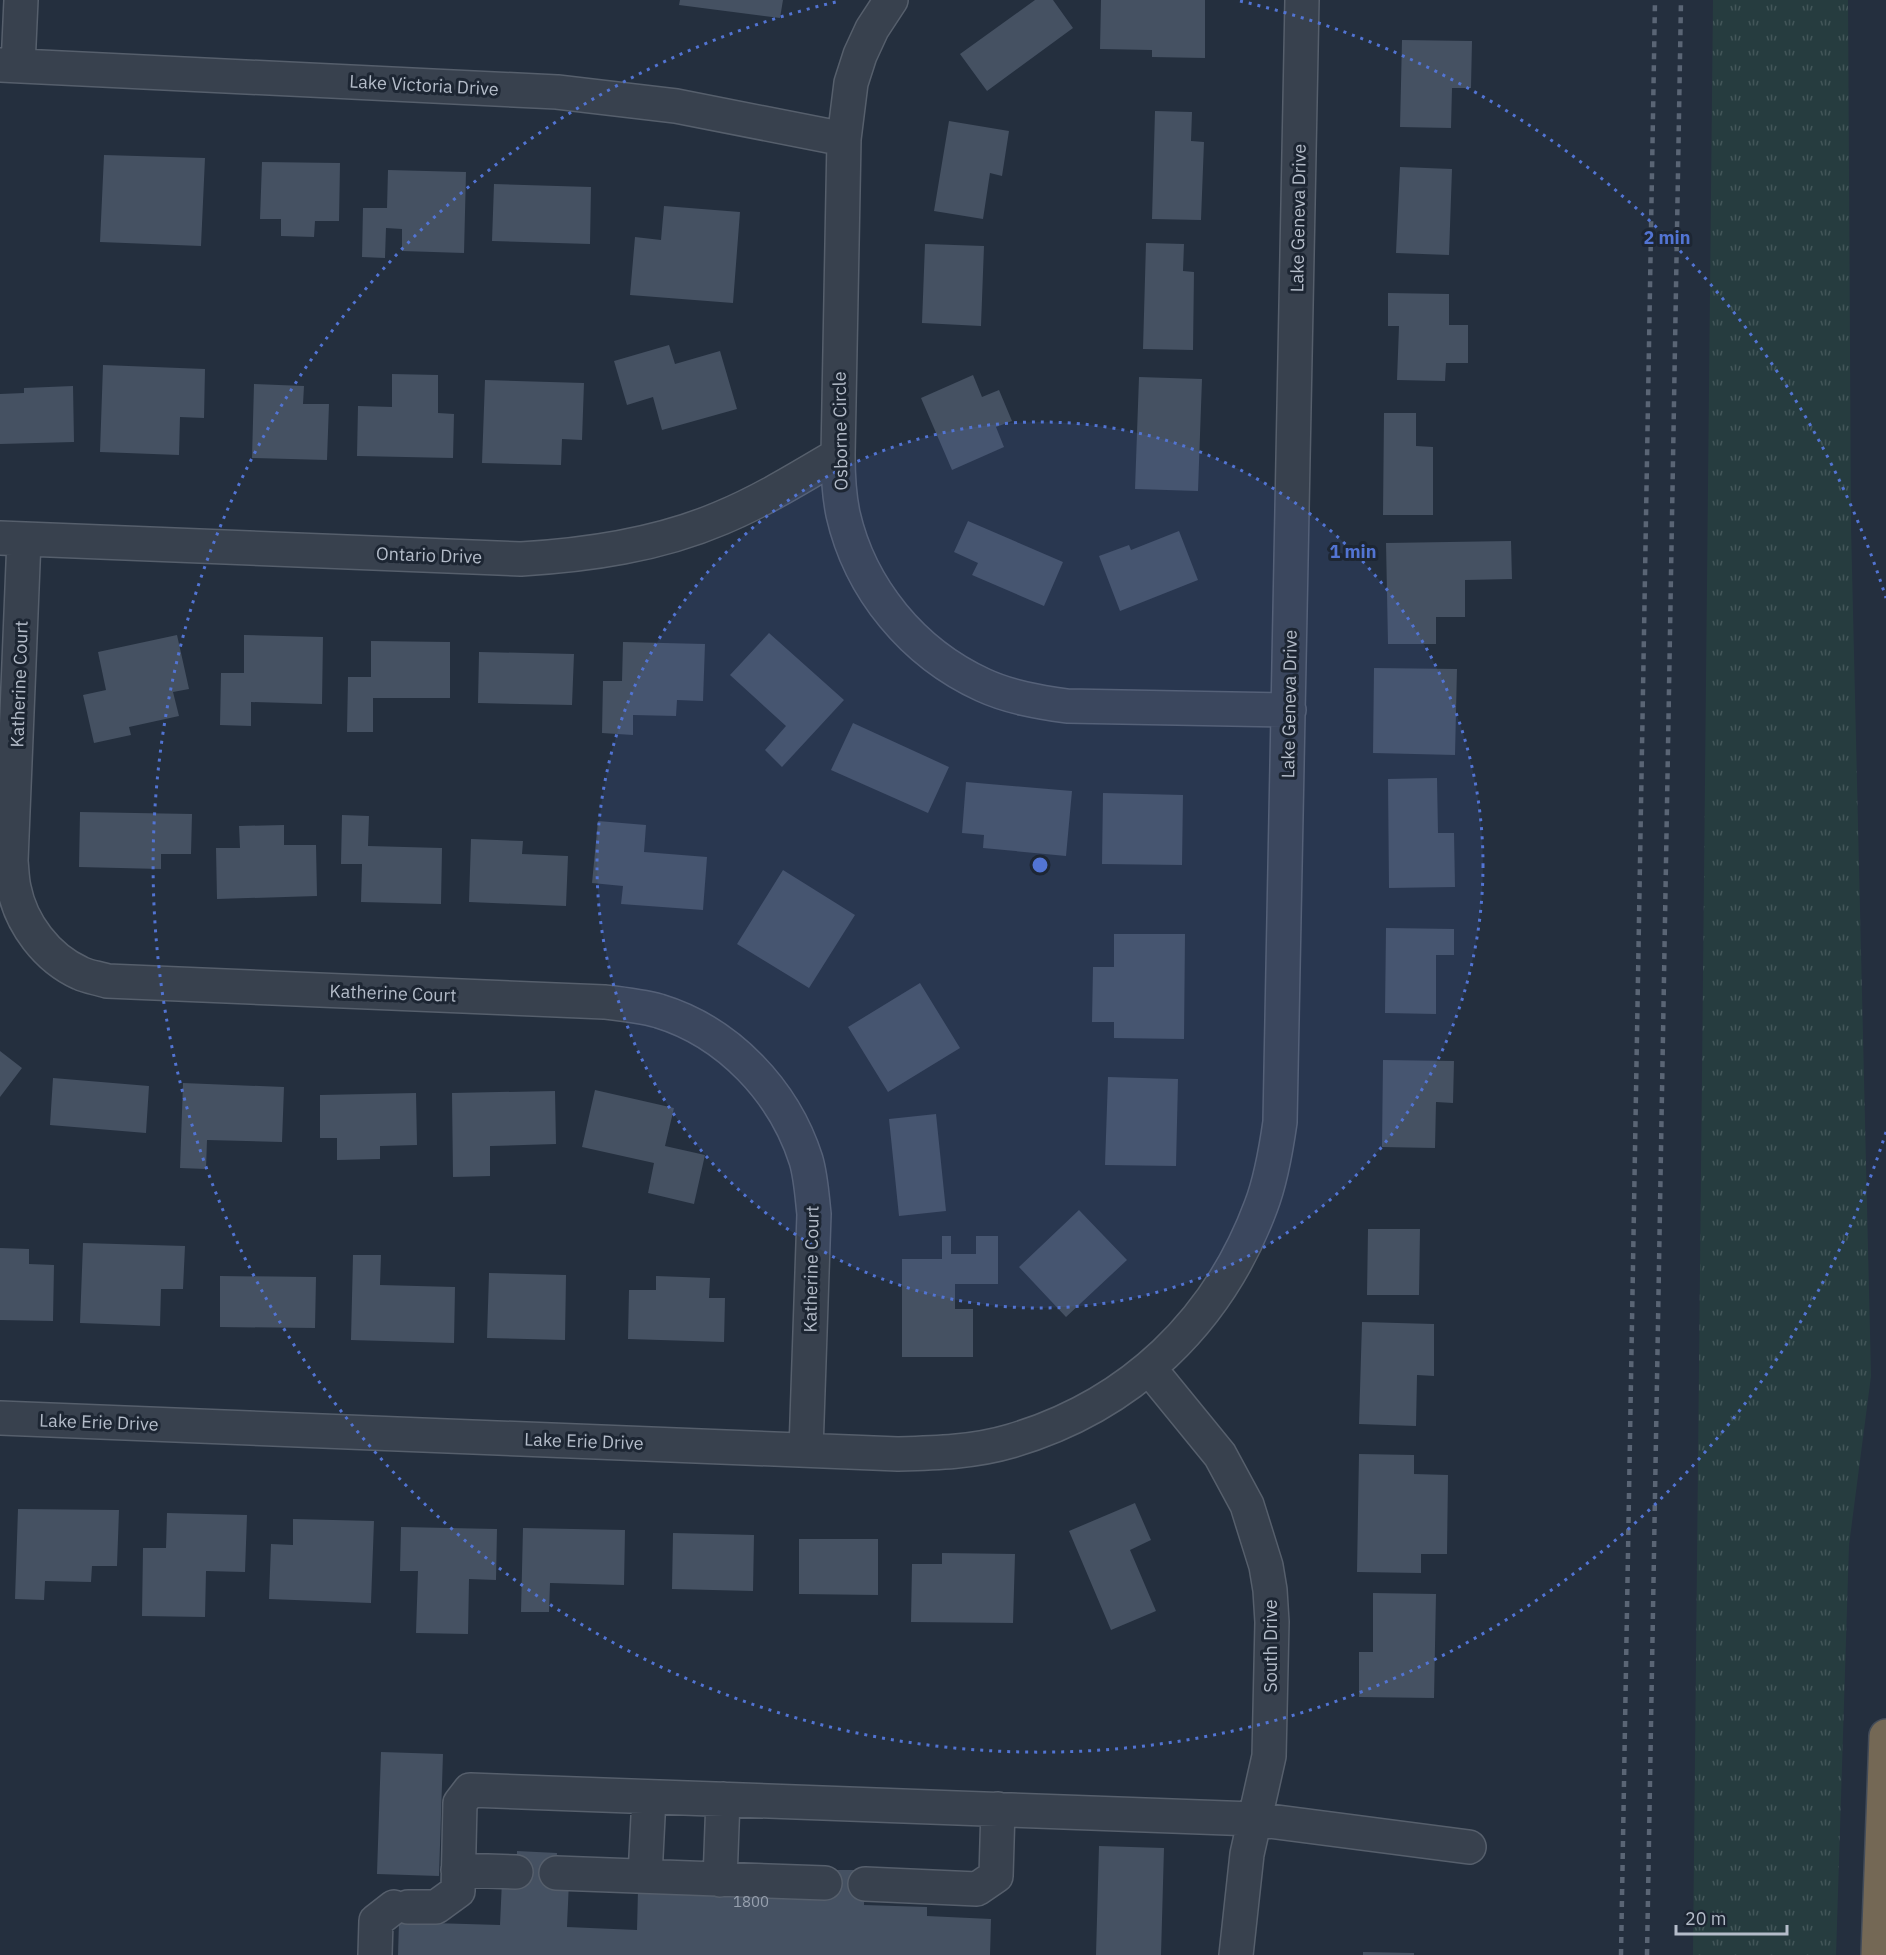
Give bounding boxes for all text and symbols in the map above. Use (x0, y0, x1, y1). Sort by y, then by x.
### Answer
street label: Lake Victoria Drive (349, 70, 499, 100)
street label: Lake Geneva Drive (1285, 143, 1311, 292)
text: 2 min (1643, 226, 1691, 249)
street label: Osborne Circle (827, 371, 853, 491)
text: 1 min (1329, 540, 1377, 563)
street label: Ontario Drive (376, 542, 483, 568)
street label: Katherine Court (5, 620, 33, 748)
street label: Lake Geneva Drive (1276, 629, 1302, 778)
centre of rings (1030, 855, 1050, 875)
street label: Katherine Court (329, 979, 457, 1007)
street label: Katherine Court (798, 1205, 824, 1333)
street label: Lake Erie Drive (39, 1408, 159, 1436)
street label: Lake Erie Drive (524, 1427, 644, 1455)
street label: South Drive (1259, 1599, 1282, 1693)
house number: 1800 (733, 1892, 769, 1911)
scale bar (1676, 1898, 1787, 1936)
text: 20 m (1685, 1907, 1727, 1930)

